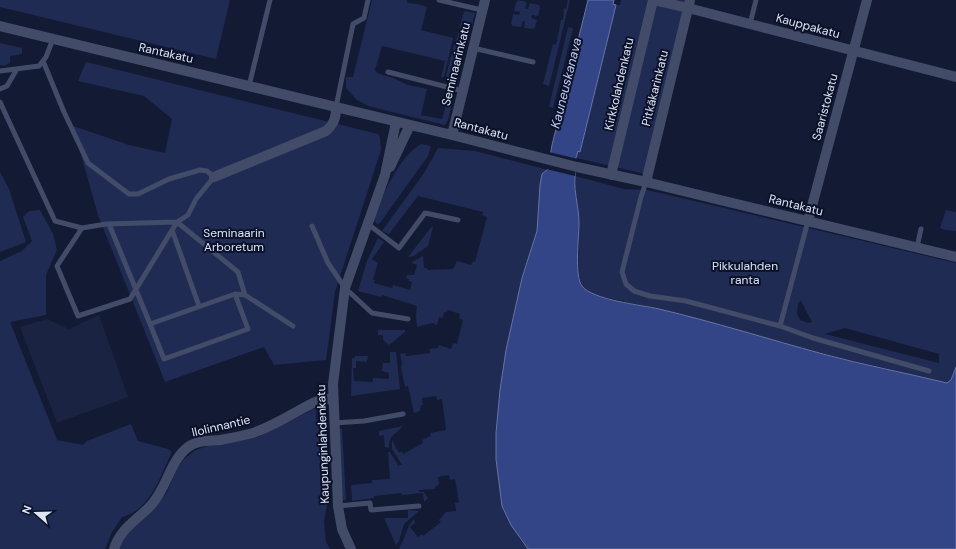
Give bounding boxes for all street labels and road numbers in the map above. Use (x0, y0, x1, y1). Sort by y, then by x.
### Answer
street label: Kauppakatu (774, 10, 842, 42)
street label: Seminaarinkatu (438, 20, 474, 107)
street label: Kirkkolahdenkatu (601, 36, 637, 132)
street label: Rantakatu (137, 39, 195, 67)
street label: Pitkäkarinkatu (638, 48, 672, 128)
street label: Saaristokatu (808, 72, 842, 142)
street label: Rantakatu (452, 114, 510, 144)
street label: Rantakatu (767, 191, 825, 220)
street label: Kaupunginlahdenkatu (313, 384, 333, 504)
street label: Ilolinnantie (190, 411, 252, 441)

